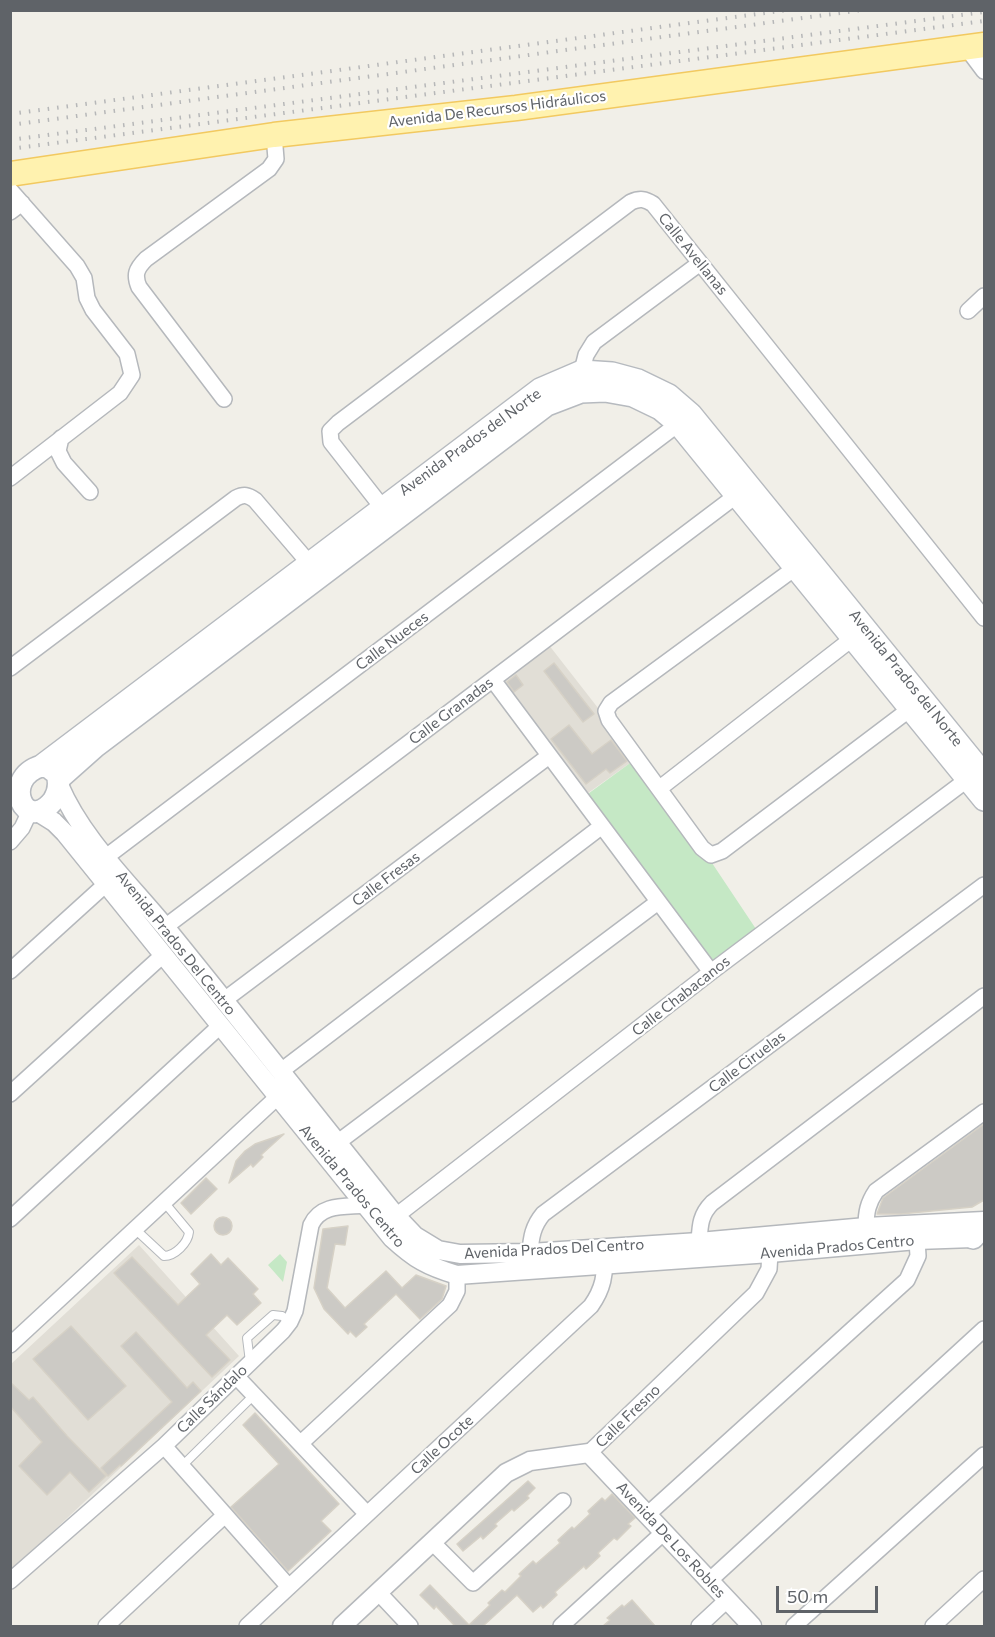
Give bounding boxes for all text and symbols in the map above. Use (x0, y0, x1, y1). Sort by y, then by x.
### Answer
street label: Avenida De Recursos Hidráulicos (387, 87, 607, 131)
street label: Calle Avellanas (654, 209, 732, 299)
street label: Avenida Prados del Norte (396, 385, 544, 499)
street label: Avenida Prados del Norte (845, 606, 967, 750)
street label: Calle Nueces (352, 608, 432, 674)
street label: Calle Granadas (405, 673, 497, 749)
street label: Calle Fresas (349, 848, 423, 910)
street label: Avenida Prados Del Centro (112, 867, 240, 1019)
street label: Calle Chabacanos (628, 952, 734, 1040)
street label: Calle Ciruelas (705, 1027, 789, 1097)
street label: Avenida Prados Centro (295, 1121, 409, 1251)
street label: Avenida Prados Centro (759, 1231, 915, 1263)
street label: Avenida Prados Del Centro (463, 1235, 645, 1263)
street label: Calle Sándalo (173, 1361, 251, 1437)
street label: Calle Fresno (592, 1381, 664, 1451)
street label: Calle Ocote (407, 1411, 477, 1479)
street label: Avenida De Los Robles (613, 1478, 729, 1602)
scale bar (779, 1574, 881, 1612)
text: 50 m (787, 1585, 828, 1607)

